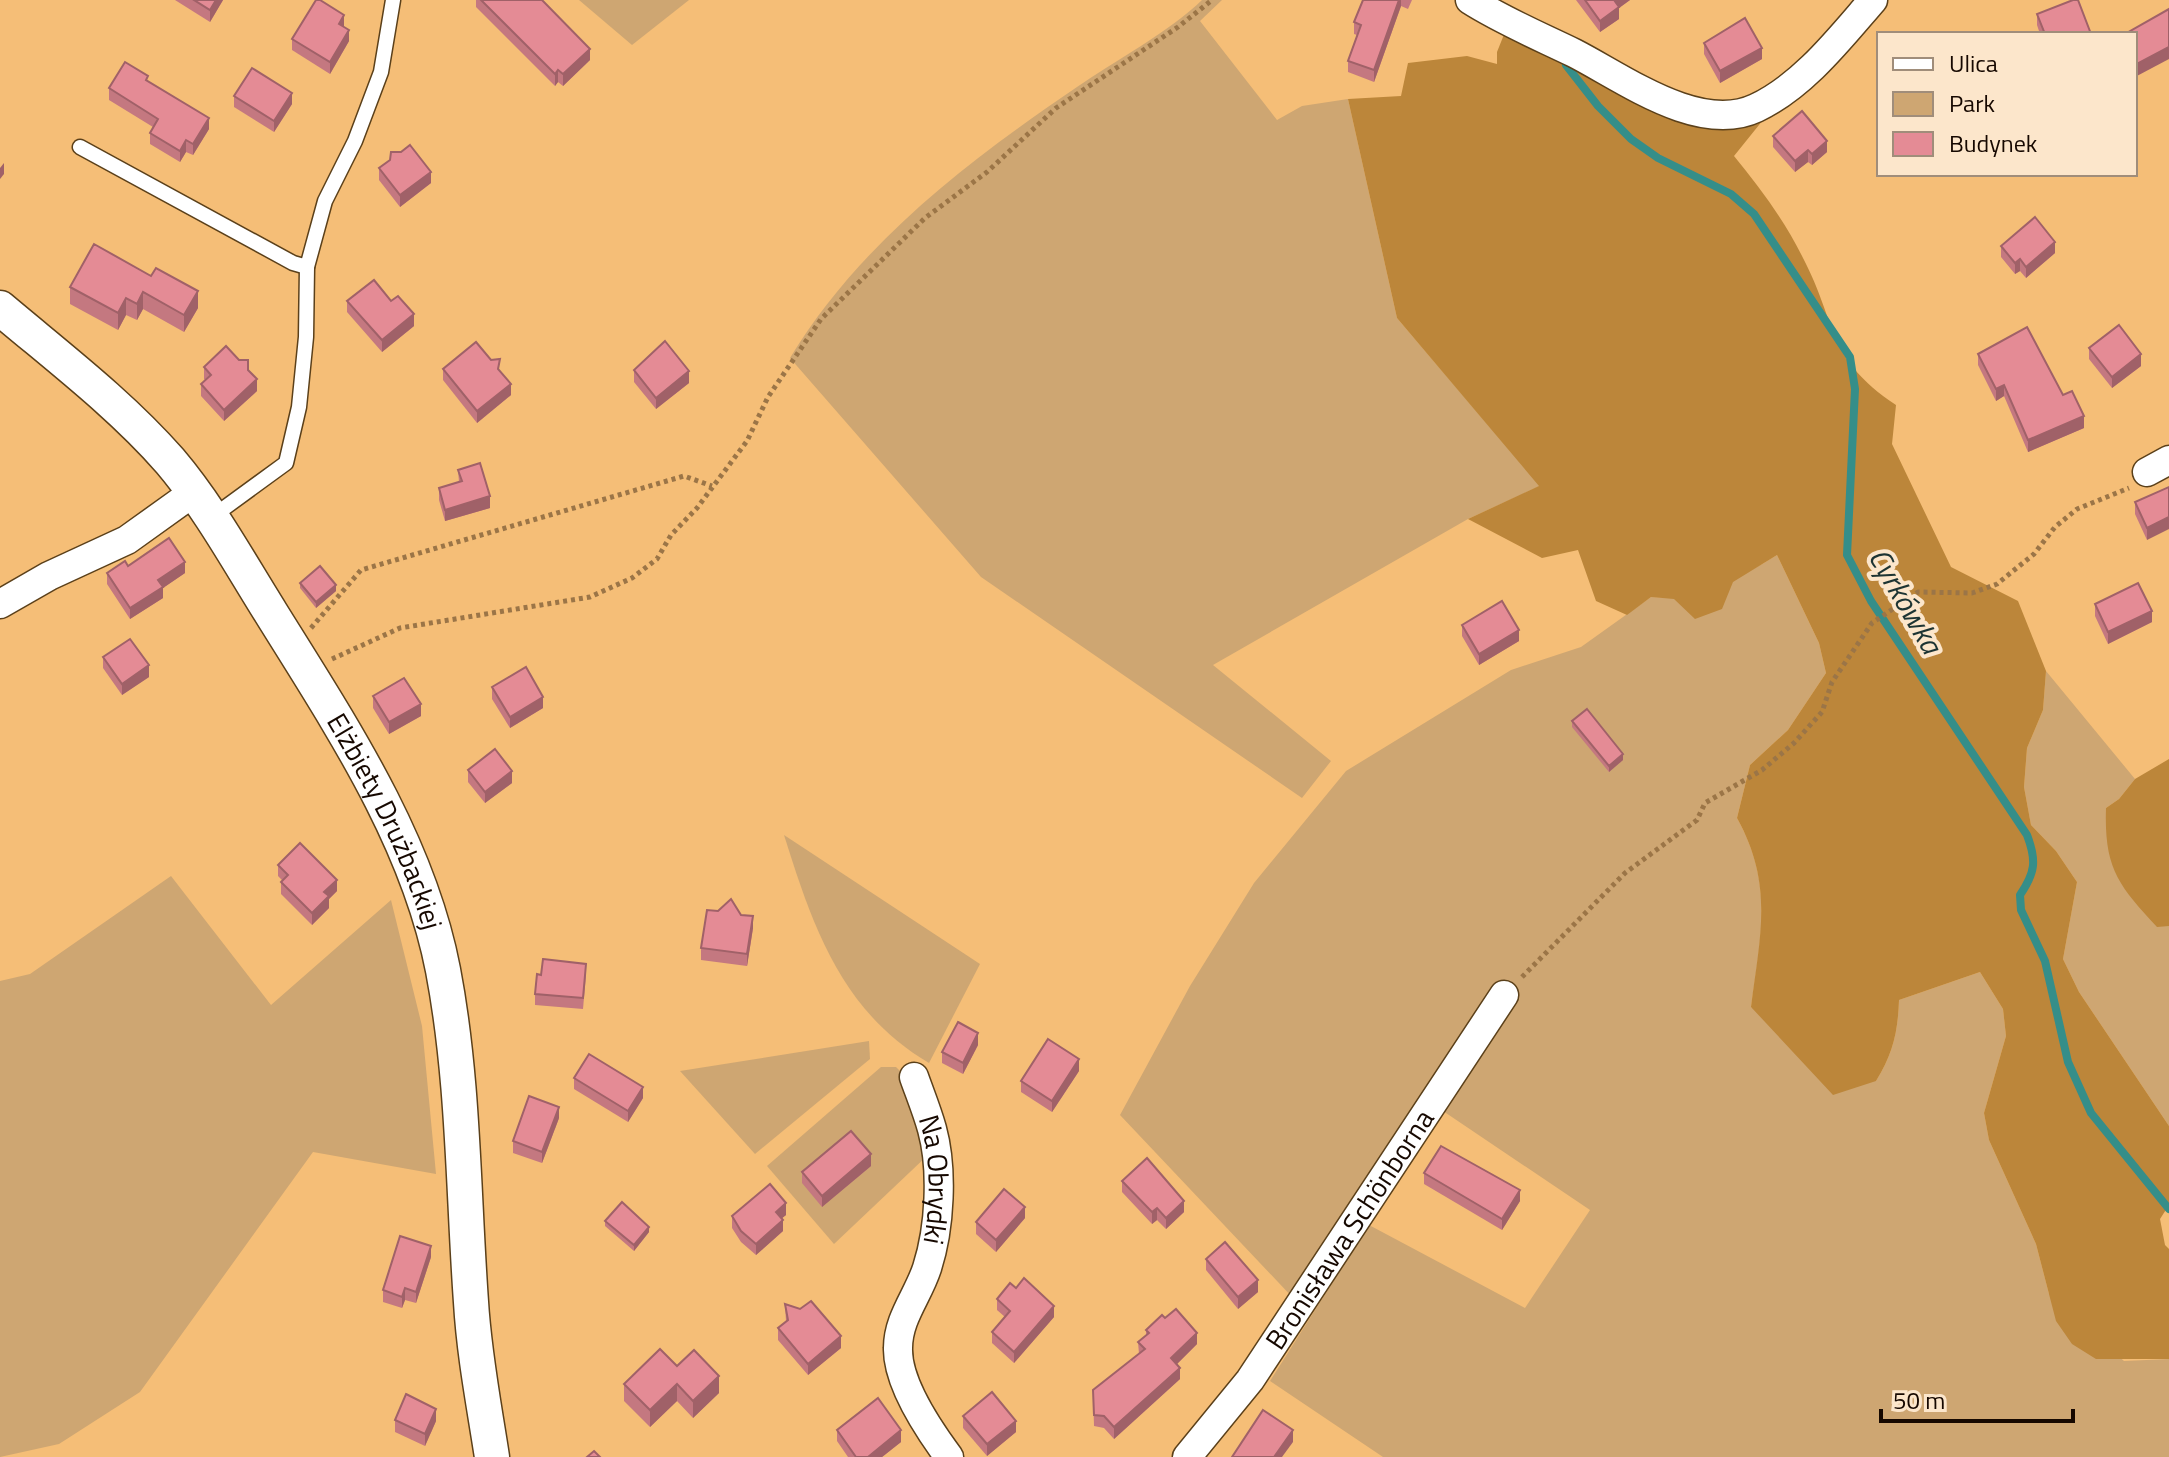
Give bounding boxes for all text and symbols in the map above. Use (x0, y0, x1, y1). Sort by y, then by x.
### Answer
legend (1877, 32, 2137, 176)
text: Ulica (1949, 45, 1998, 81)
text: Park (1949, 85, 1995, 121)
text: Budynek (1949, 125, 2038, 161)
water label: Cyrkówka (1857, 539, 1956, 664)
street label: Elżbiety Drużbackiej (316, 704, 454, 934)
street label: Bronisława Schönborna (1254, 1100, 1444, 1358)
street label: Na Obrydki (908, 1109, 961, 1248)
scale bar (1881, 1373, 2073, 1423)
text: 50 m (1893, 1382, 1945, 1418)

